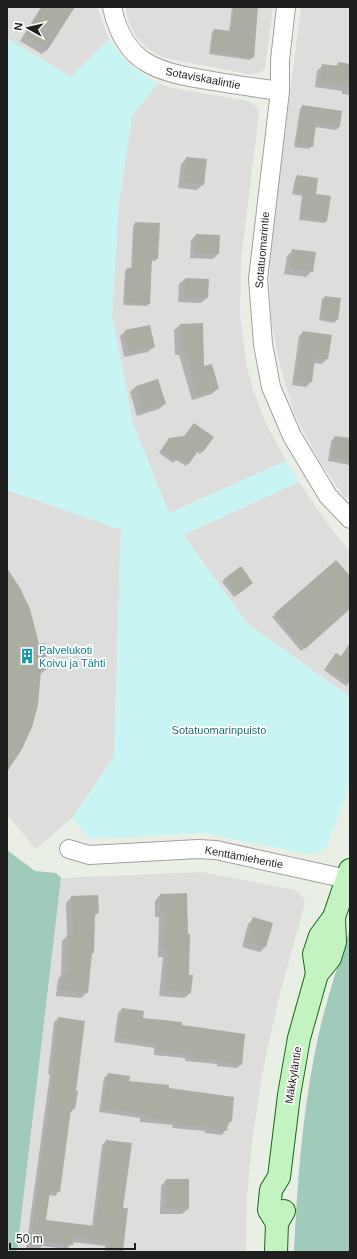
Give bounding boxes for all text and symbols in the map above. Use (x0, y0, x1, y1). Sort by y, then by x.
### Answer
north arrow (8, 8, 48, 48)
text: N (12, 22, 25, 31)
street label: Sotaviskaalintie (164, 65, 242, 91)
street label: Sotatuomarintie (253, 211, 271, 289)
place label: Palvelukoti Koivu ja Tähti (39, 644, 105, 669)
building icon: Palvelukoti Koivu ja Tähti (18, 647, 36, 665)
park label: Sotatuomarinpuisto (172, 724, 266, 736)
street label: Kenttämiehentie (204, 844, 284, 870)
street label: Mäkkyläntie (283, 1045, 303, 1105)
scale bar (10, 1225, 135, 1251)
text: 50 m (16, 1232, 43, 1246)

